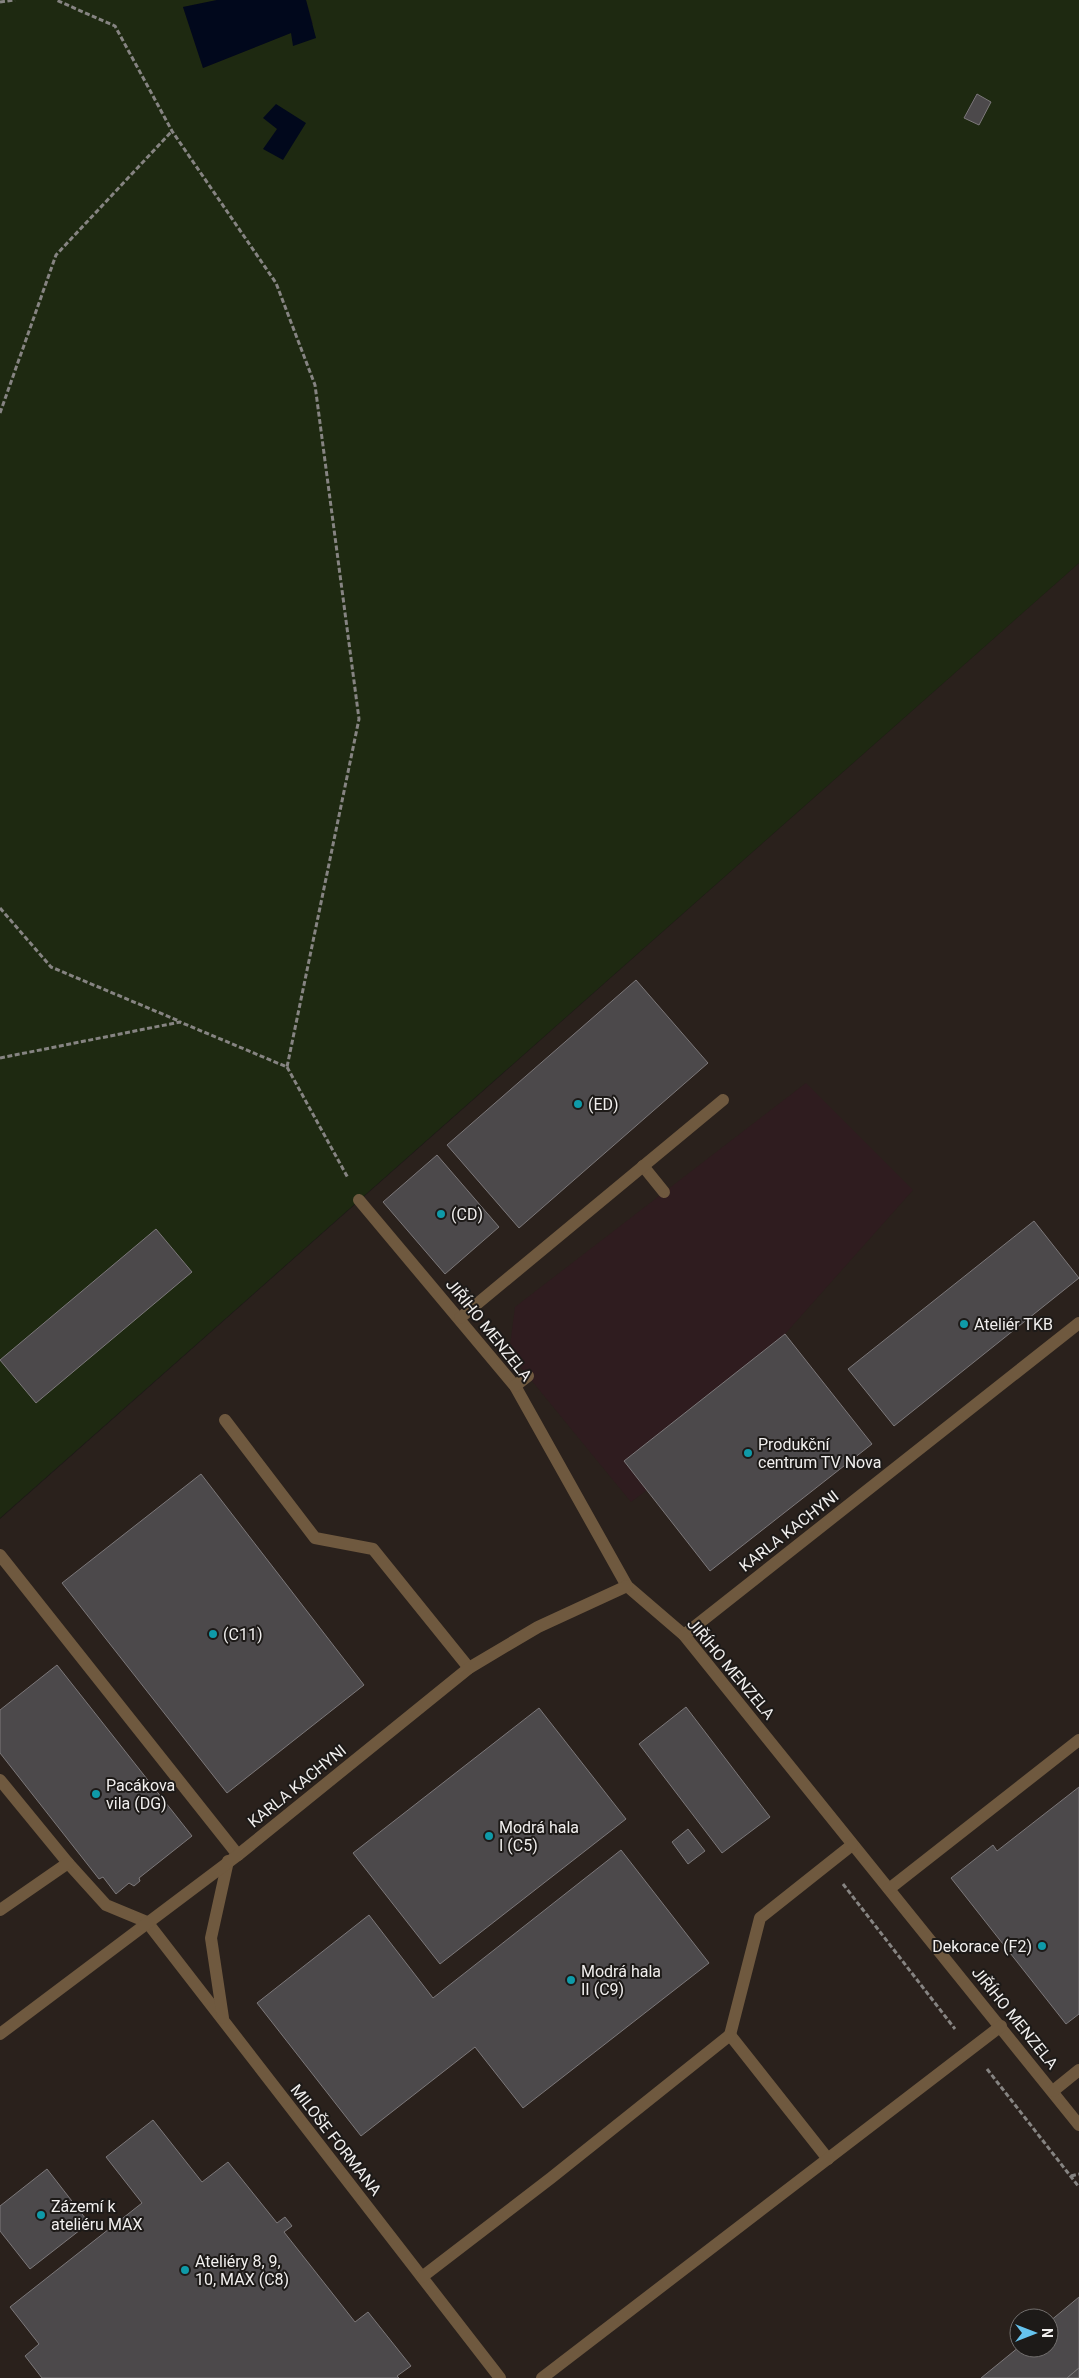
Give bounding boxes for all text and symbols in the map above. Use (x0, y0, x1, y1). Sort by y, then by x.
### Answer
place label: (ED) (588, 1095, 619, 1114)
marker: (ED) (572, 1098, 584, 1110)
place label: (CD) (451, 1205, 483, 1224)
marker: (CD) (435, 1208, 447, 1220)
street label: JIŘÍHO MENZELA (442, 1275, 536, 1385)
place label: Ateliér TKB (974, 1315, 1053, 1334)
marker: Ateliér TKB (958, 1318, 970, 1330)
place label: Produkční centrum TV Nova (758, 1435, 881, 1472)
marker: Produkční centrum TV Nova (742, 1447, 754, 1459)
street label: KARLA KACHYNI (736, 1486, 842, 1576)
street label: JIŘÍHO MENZELA (683, 1615, 779, 1724)
place label: (C11) (223, 1625, 262, 1644)
marker: (C11) (207, 1628, 219, 1640)
street label: KARLA KACHYNI (244, 1741, 350, 1831)
place label: Pacákova vila (DG) (106, 1776, 175, 1813)
marker: Pacákova vila (DG) (90, 1788, 102, 1800)
place label: Modrá hala I (C5) (499, 1818, 579, 1855)
marker: Modrá hala I (C5) (483, 1830, 495, 1842)
place label: Dekorace (F2) (932, 1937, 1032, 1956)
marker: Dekorace (F2) (1036, 1940, 1048, 1952)
place label: Modrá hala II (C9) (581, 1962, 661, 1999)
street label: JIŘÍHO MENZELA (968, 1963, 1062, 2073)
marker: Modrá hala II (C9) (565, 1974, 577, 1986)
street label: MILOŠE FORMANA (287, 2080, 387, 2200)
place label: Zázemí k ateliéru MAX (51, 2197, 142, 2234)
marker: Zázemí k ateliéru MAX (35, 2209, 47, 2221)
place label: Ateliéry 8, 9, 10, MAX (C8) (195, 2252, 289, 2289)
marker: Ateliéry 8, 9, 10, MAX (C8) (179, 2264, 191, 2276)
north arrow (1009, 2308, 1059, 2358)
text: N (1039, 2328, 1055, 2338)

